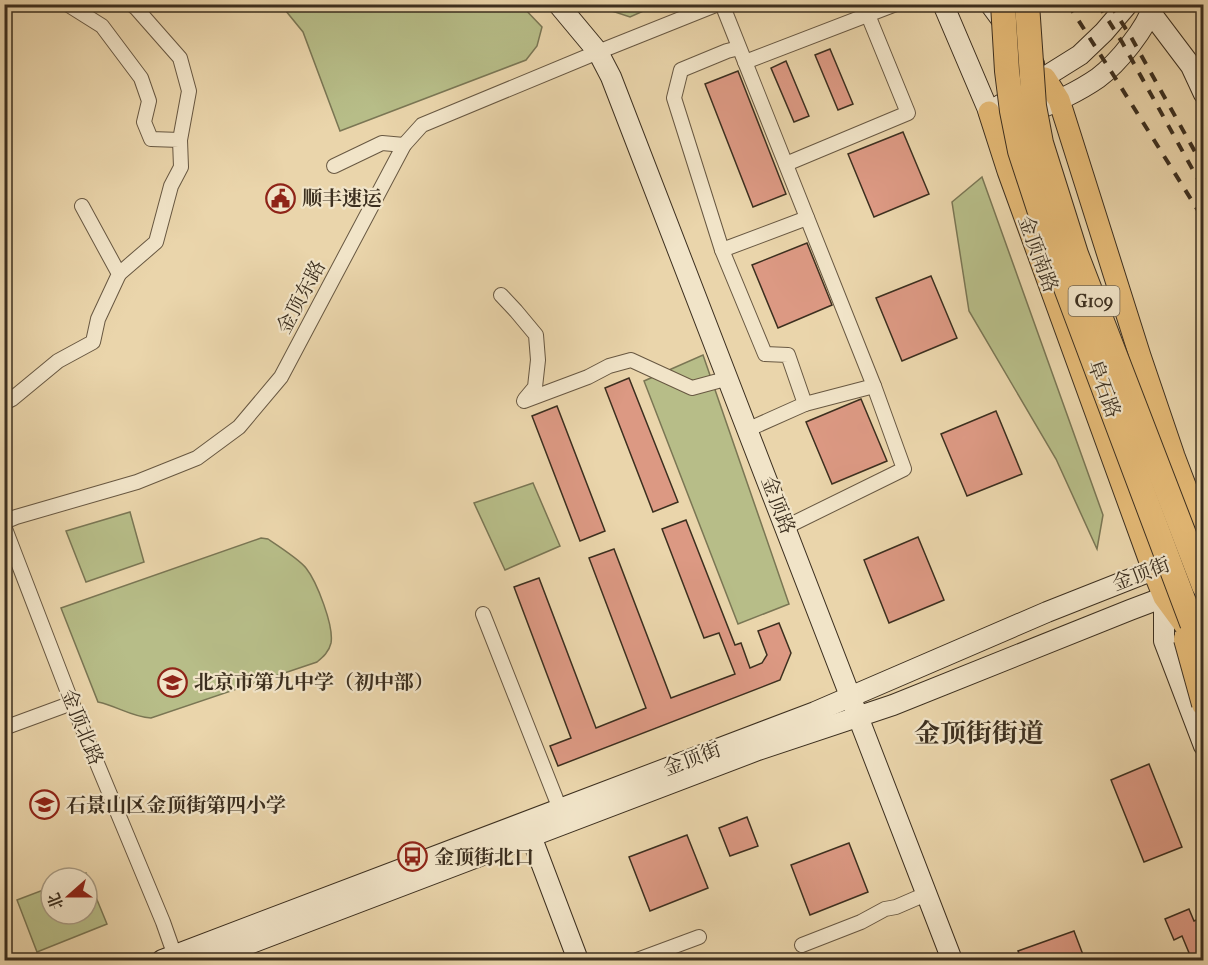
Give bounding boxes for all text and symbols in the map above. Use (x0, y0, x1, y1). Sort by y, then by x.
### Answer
public building icon: 顺丰速运 (265, 182, 297, 214)
place label: 顺丰速运 (302, 187, 382, 210)
street label: 金顶南路 (1014, 212, 1062, 296)
street label: 金顶东路 (272, 256, 330, 338)
road number: G109 (1068, 286, 1120, 316)
street label: 阜石路 (1083, 357, 1125, 421)
street label: 金顶路 (757, 473, 799, 537)
street label: 金顶街 (1109, 553, 1173, 595)
school or university icon: 北京市第九中学（初中部） (157, 666, 189, 698)
place label: 北京市第九中学（初中部） (194, 671, 434, 694)
street label: 金顶北路 (56, 686, 108, 768)
district label: 金顶街街道 (914, 718, 1044, 749)
street label: 金顶街 (660, 738, 724, 780)
school or university icon: 石景山区金顶街第四小学 (29, 789, 61, 821)
place label: 石景山区金顶街第四小学 (66, 794, 286, 817)
bus stop icon: 金顶街北口 (397, 841, 429, 873)
place label: 金顶街北口 (434, 846, 534, 869)
north arrow (39, 866, 99, 926)
text: 北 (44, 890, 67, 912)

